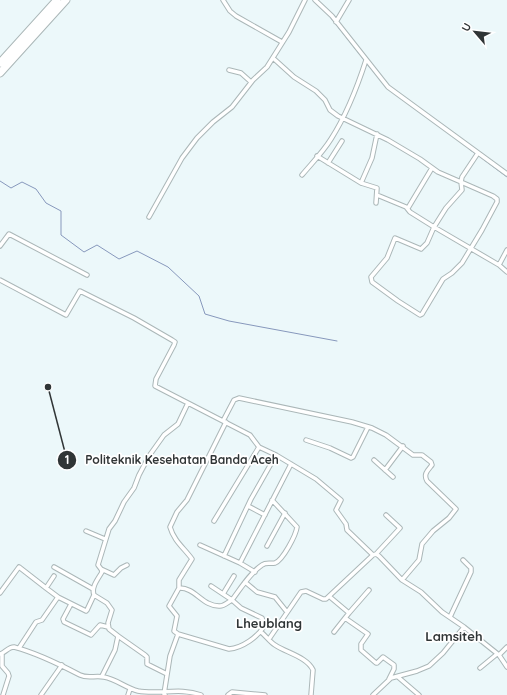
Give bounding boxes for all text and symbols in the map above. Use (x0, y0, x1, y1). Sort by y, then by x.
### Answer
north arrow (455, 12, 495, 52)
text: U (458, 21, 474, 34)
callout: Politeknik Kesehatan Banda Aceh (57, 448, 286, 472)
text: 1 (65, 452, 69, 467)
text: Politeknik Kesehatan Banda Aceh (85, 452, 279, 467)
district label: Lheublang (236, 615, 302, 631)
district label: Lamsiteh (425, 628, 483, 644)

